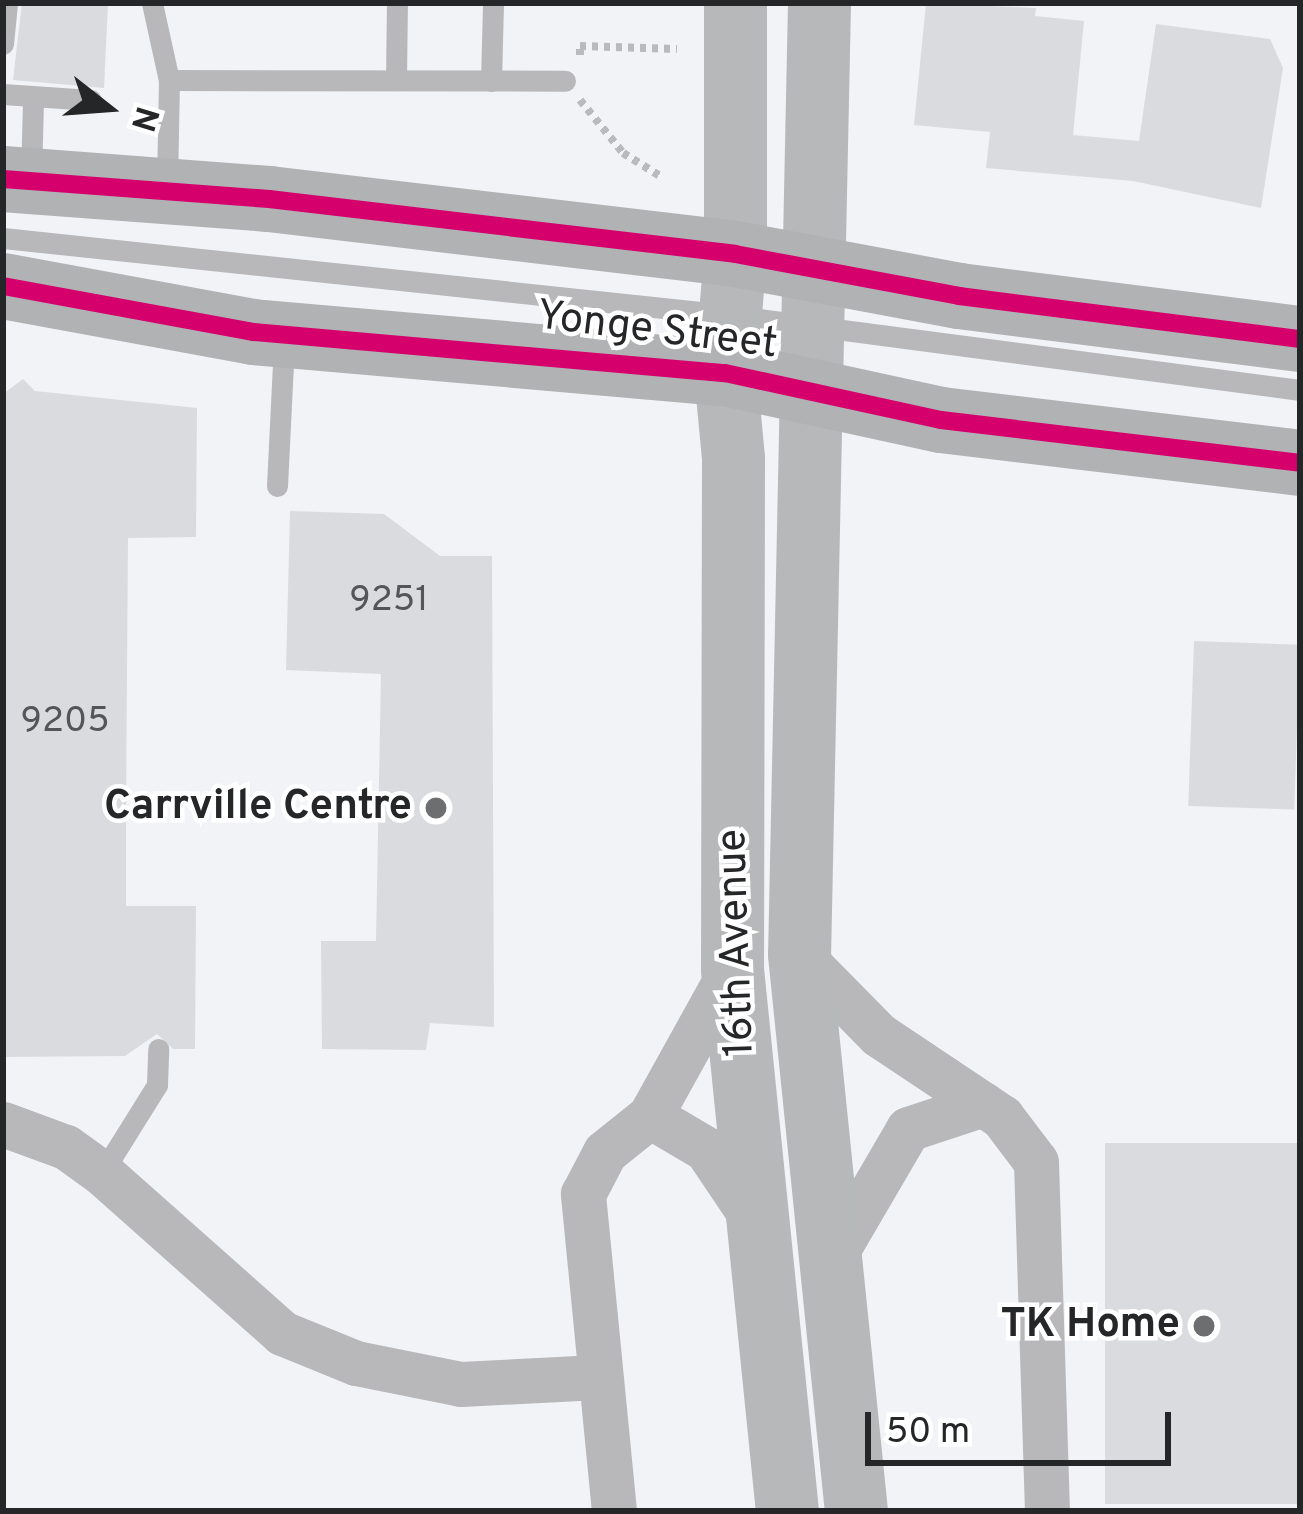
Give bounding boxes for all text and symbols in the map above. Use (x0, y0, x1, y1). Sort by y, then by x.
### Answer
north arrow (48, 48, 168, 168)
text: N (119, 101, 166, 136)
street label: Yonge Street (534, 292, 780, 372)
house number: 9251 (349, 580, 429, 624)
house number: 9205 (21, 701, 109, 745)
place label: Carrville Centre (104, 783, 412, 833)
marker: Carrville Centre (423, 795, 449, 821)
street label: 16th Avenue (709, 827, 767, 1059)
place label: TK Home (1000, 1301, 1180, 1351)
marker: TK Home (1191, 1313, 1217, 1339)
scale bar (871, 1388, 1177, 1462)
text: 50 m (886, 1410, 970, 1456)

